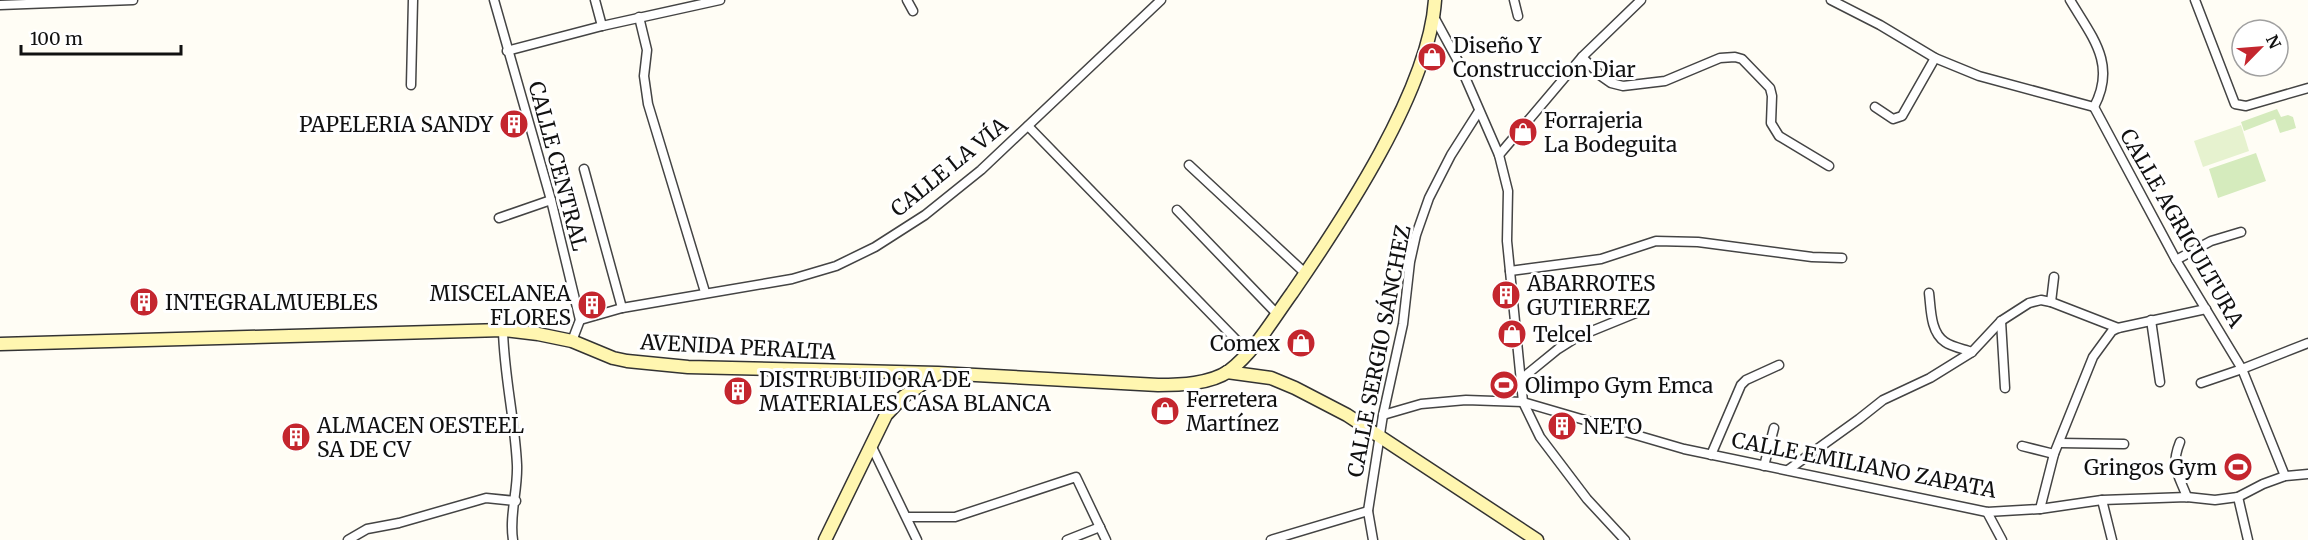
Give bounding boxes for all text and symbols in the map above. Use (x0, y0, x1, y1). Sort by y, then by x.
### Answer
scale bar (21, 18, 182, 56)
north arrow (2230, 18, 2290, 78)
text: 100 m (30, 27, 83, 50)
place label: Diseño Y Construccion Diar (1453, 32, 1636, 83)
text: N (2262, 32, 2285, 52)
shop icon: Diseño Y Construccion Diar (1416, 41, 1448, 73)
street label: CALLE CENTRAL (522, 78, 594, 254)
place label: Forrajeria La Bodeguita (1544, 107, 1677, 158)
building icon: PAPELERIA SANDY (498, 108, 530, 140)
place label: PAPELERIA SANDY (299, 111, 493, 138)
street label: CALLE LA VÍA (884, 111, 1013, 222)
shop icon: Forrajeria La Bodeguita (1507, 116, 1539, 148)
street label: CALLE AGRICULTURA (2114, 124, 2250, 332)
street label: CALLE SERGIO SÁNCHEZ (1340, 222, 1417, 479)
place label: ABARROTES GUTIERREZ (1526, 270, 1655, 321)
building icon: ABARROTES GUTIERREZ (1490, 279, 1522, 311)
place label: MISCELANEA FLORES (430, 280, 571, 331)
building icon: INTEGRALMUEBLES (128, 286, 160, 318)
place label: INTEGRALMUEBLES (165, 289, 378, 316)
building icon: MISCELANEA FLORES (576, 289, 608, 321)
shop icon: Telcel (1496, 318, 1528, 350)
place label: Telcel (1533, 321, 1593, 348)
shop icon: Comex (1285, 327, 1317, 359)
street label: AVENIDA PERALTA (639, 328, 837, 366)
place label: Comex (1210, 330, 1281, 357)
place label: DISTRUBUIDORA DE MATERIALES CASA BLANCA (759, 366, 1051, 417)
sports icon: Olimpo Gym Emca (1488, 369, 1520, 401)
place label: Olimpo Gym Emca (1525, 372, 1713, 399)
building icon: DISTRUBUIDORA DE MATERIALES CASA BLANCA (722, 375, 754, 407)
place label: Ferretera Martínez (1186, 386, 1279, 437)
shop icon: Ferretera Martínez (1149, 395, 1181, 427)
building icon: NETO (1546, 410, 1578, 442)
place label: ALMACEN OESTEEL SA DE CV (316, 412, 524, 463)
place label: NETO (1583, 413, 1642, 440)
building icon: ALMACEN OESTEEL SA DE CV (280, 421, 312, 453)
street label: CALLE EMILIANO ZAPATA (1729, 426, 1999, 504)
sports icon: Gringos Gym (2222, 451, 2254, 483)
place label: Gringos Gym (2084, 454, 2217, 481)

